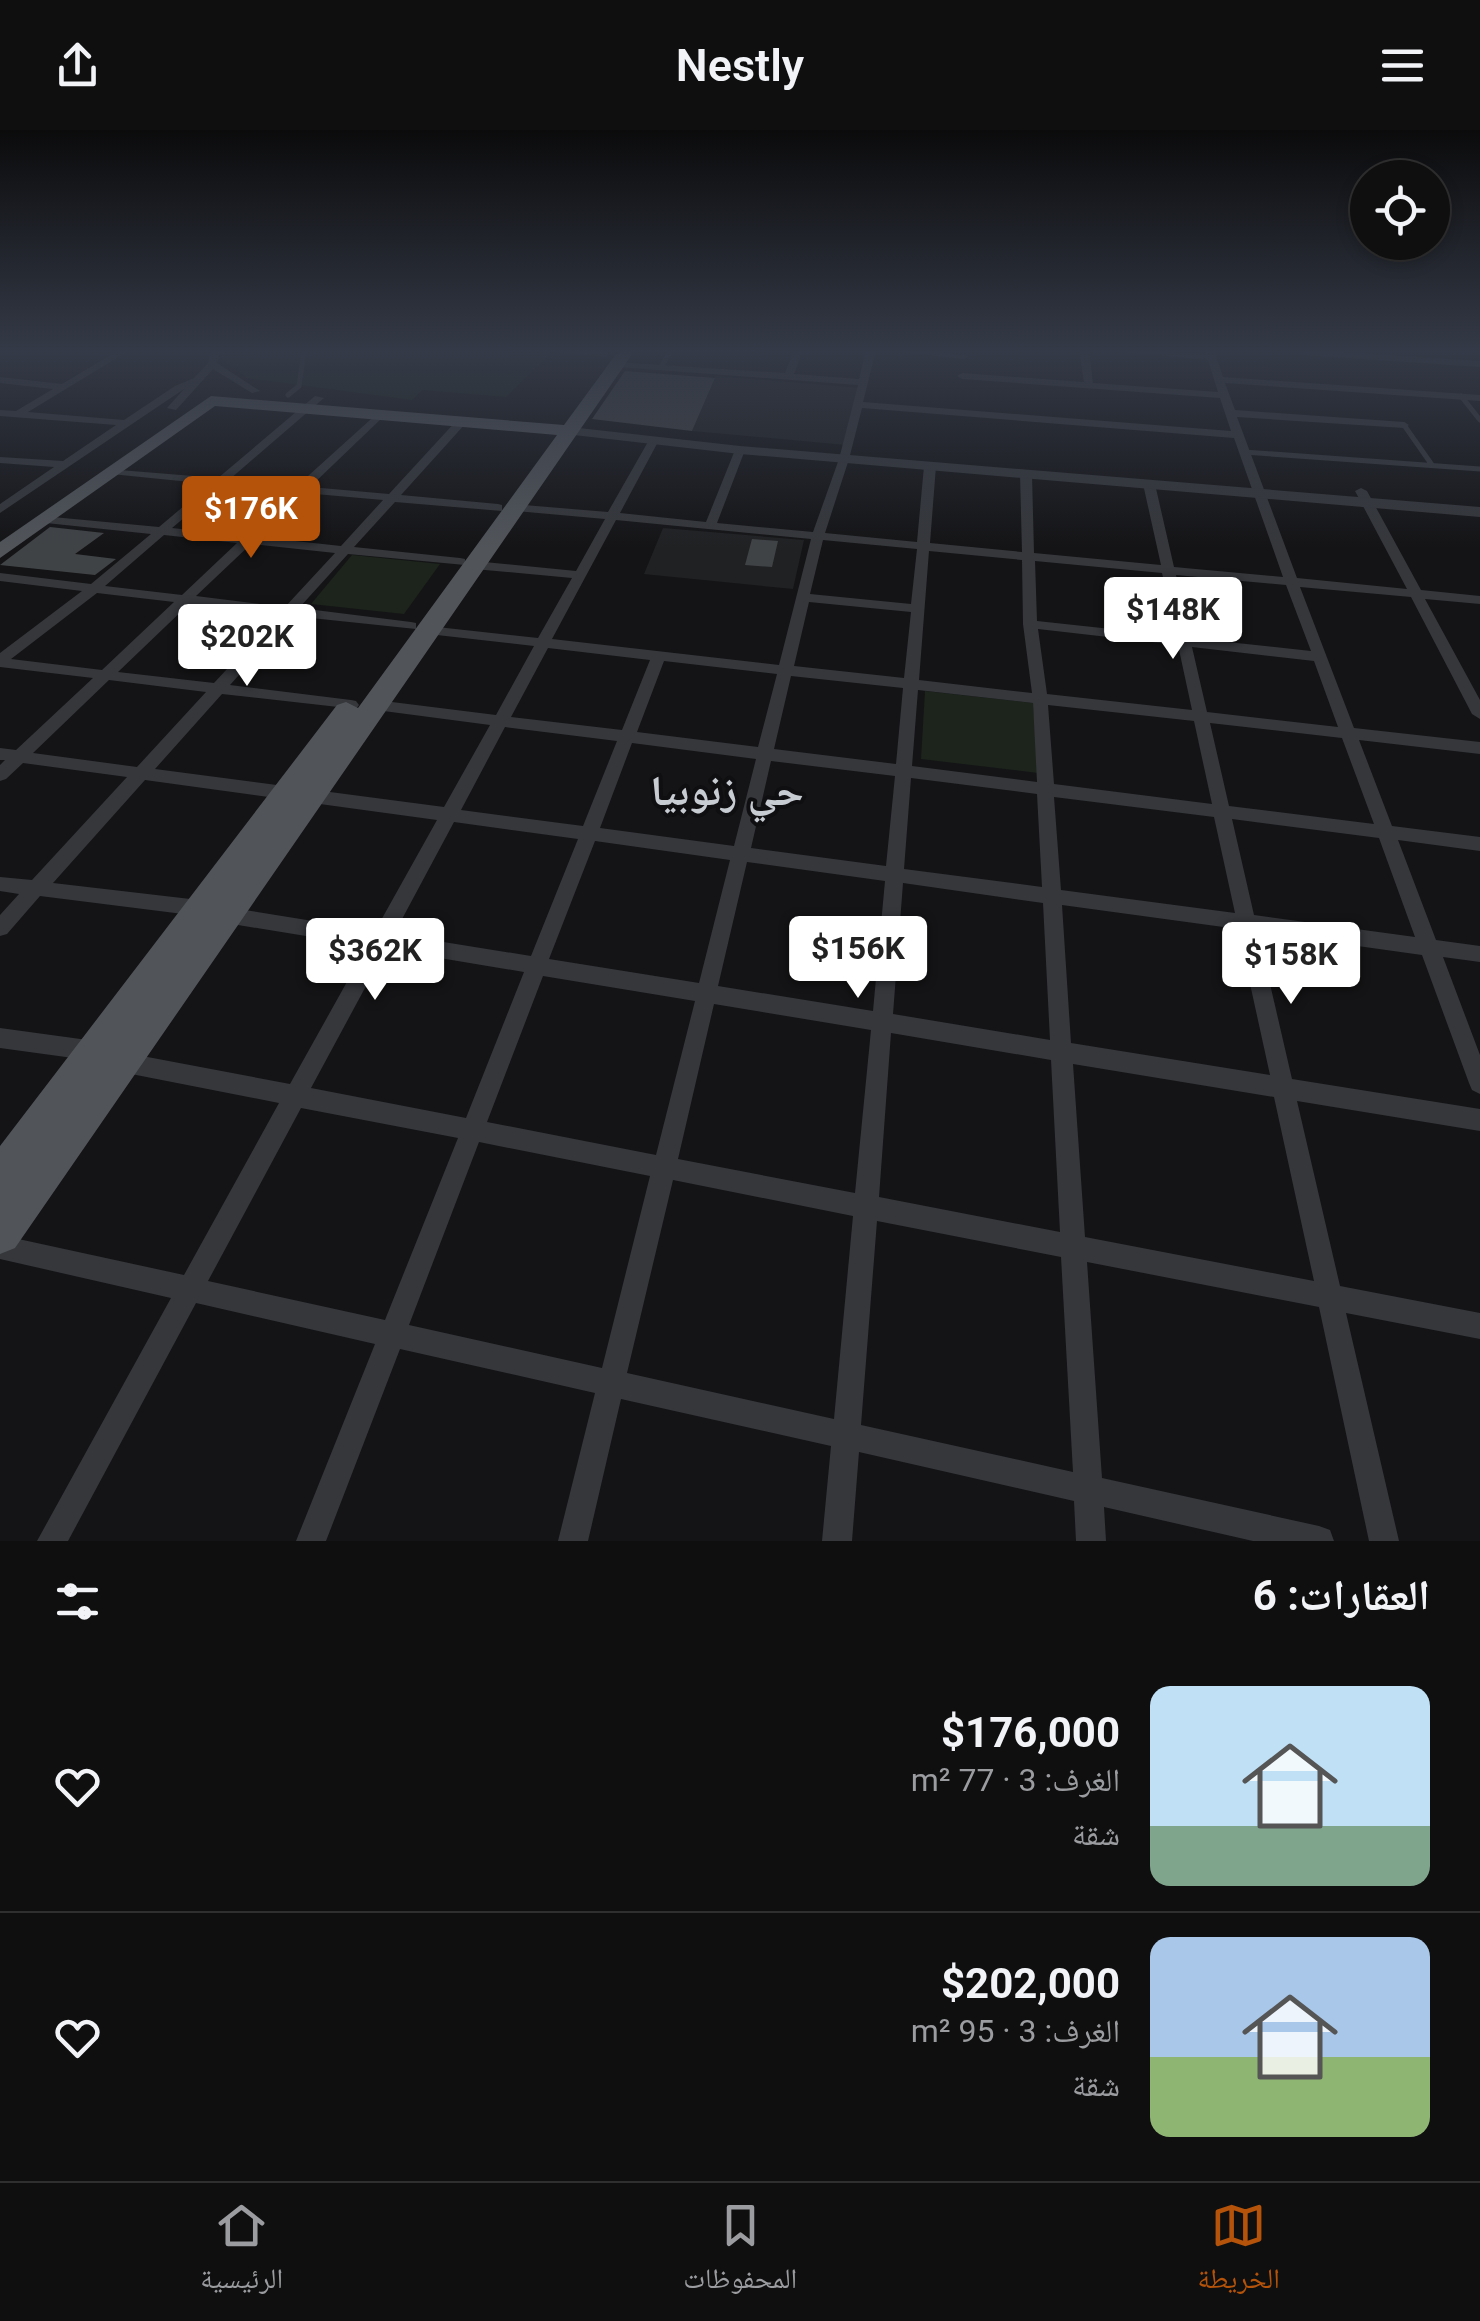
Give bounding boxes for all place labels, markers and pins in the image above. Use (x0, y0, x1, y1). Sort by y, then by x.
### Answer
pin: $176K (181, 476, 321, 561)
pin: $148K (1103, 577, 1243, 662)
pin: $202K (177, 604, 317, 689)
pin: $156K (788, 916, 928, 1001)
pin: $362K (305, 918, 445, 1003)
pin: $158K (1221, 922, 1361, 1007)

